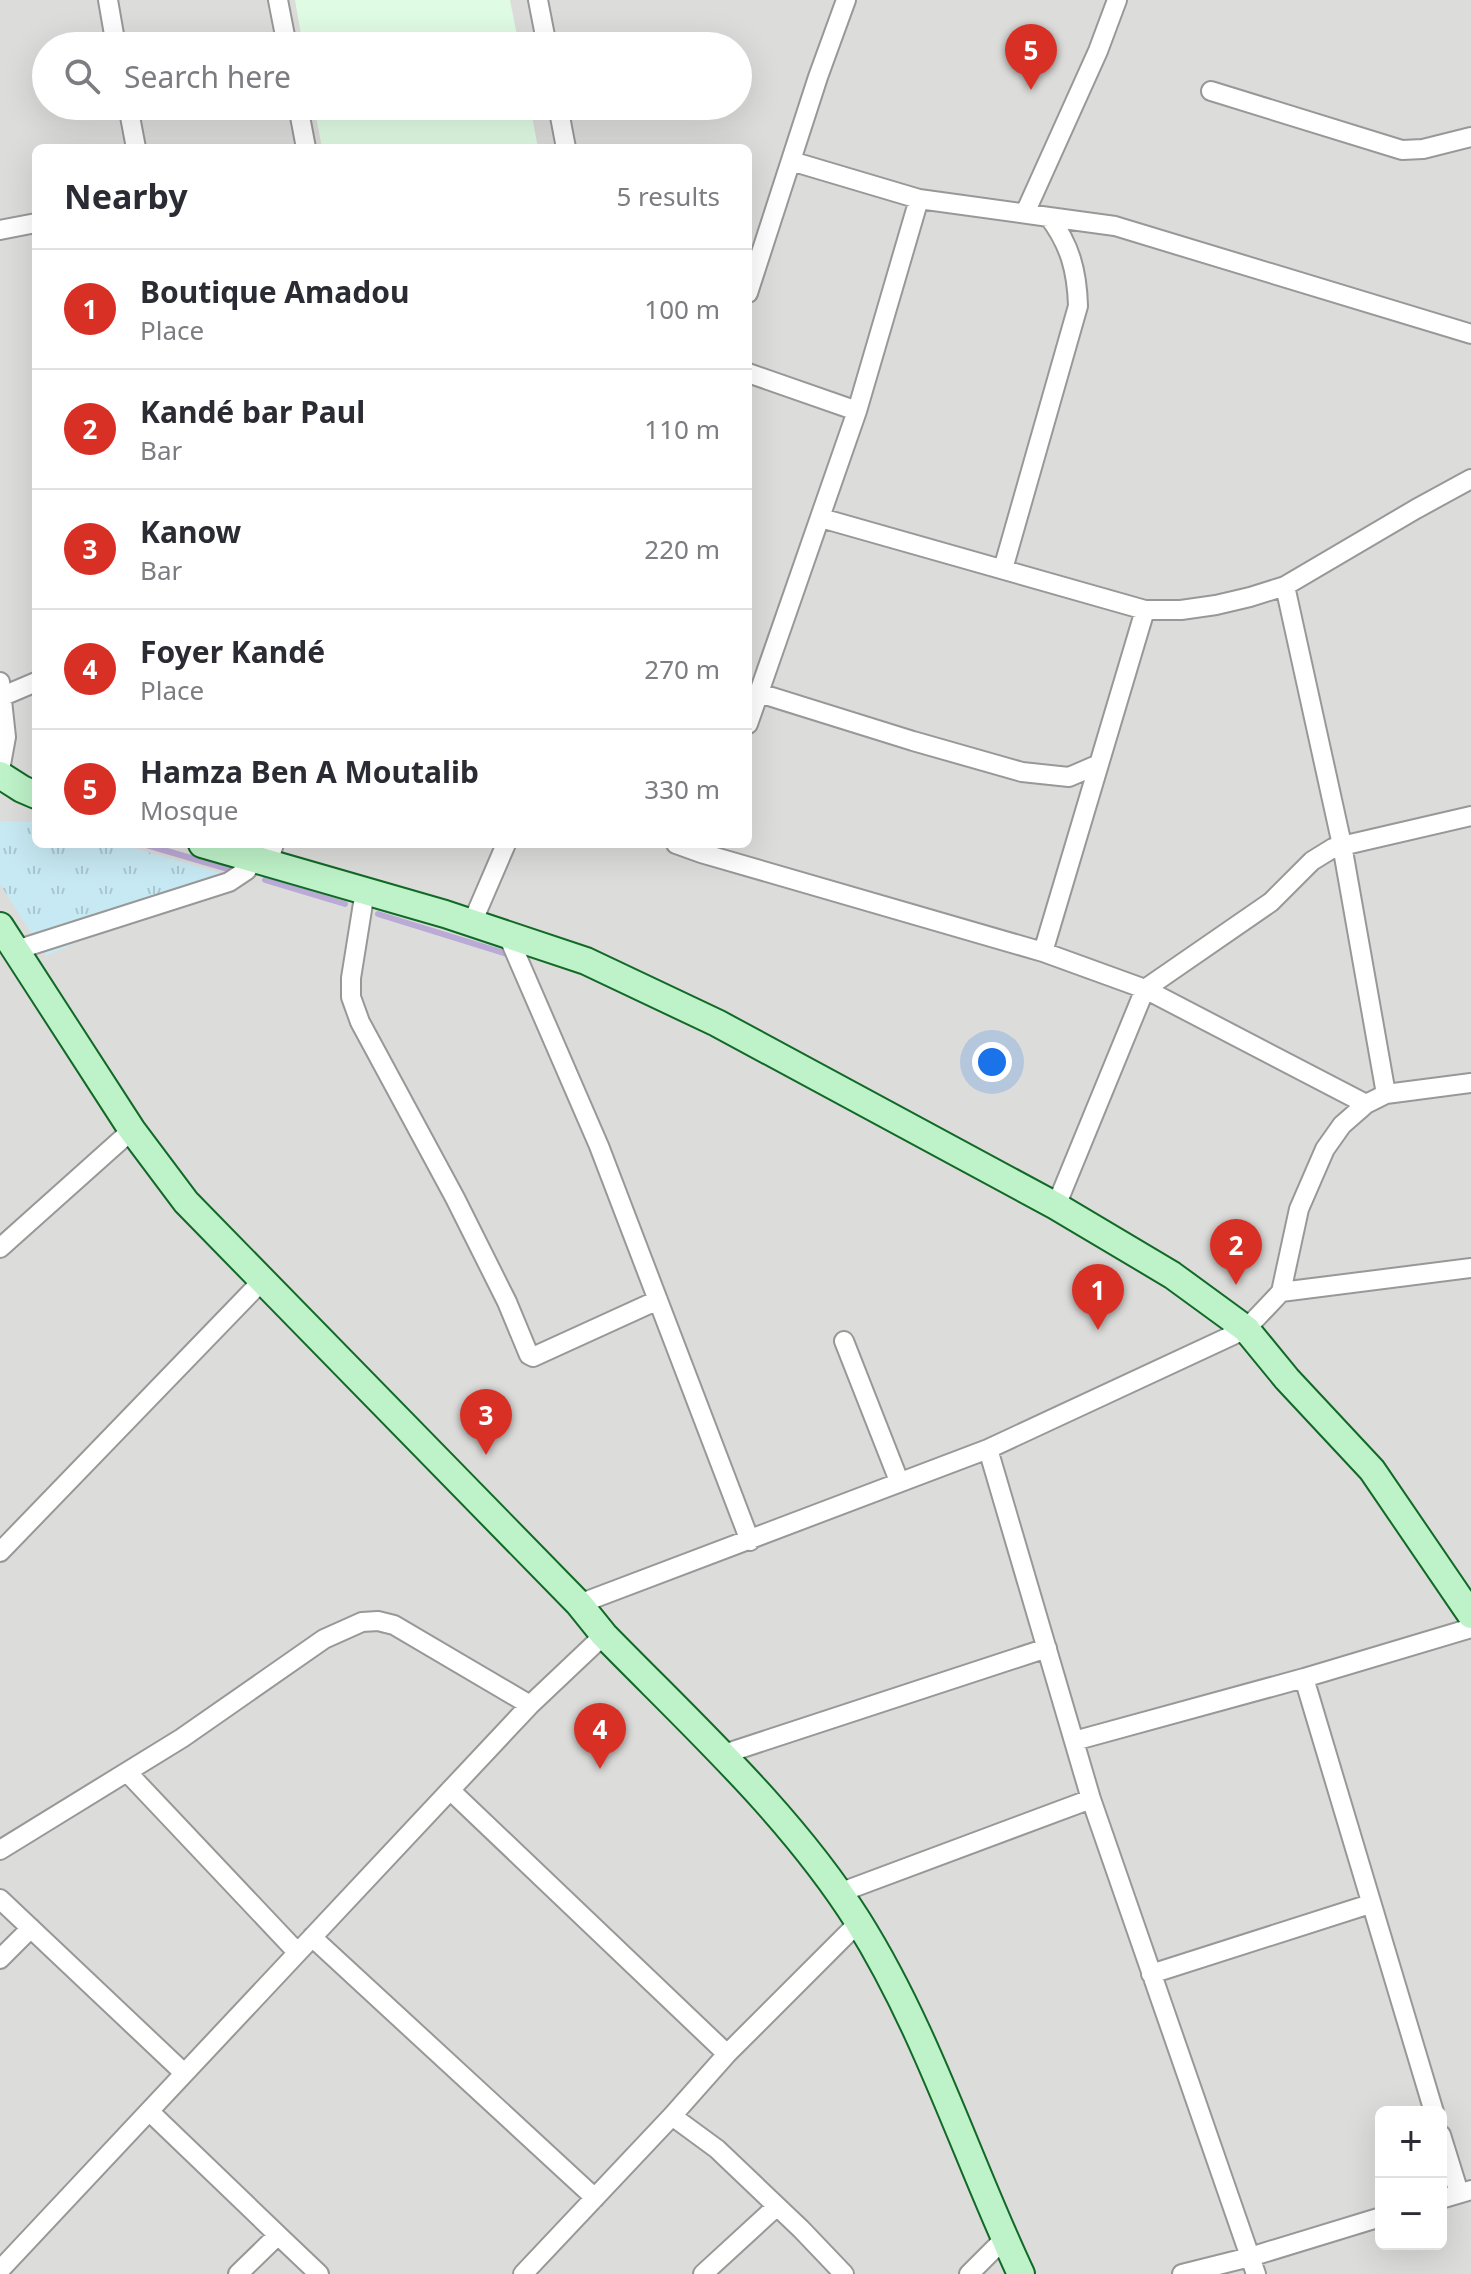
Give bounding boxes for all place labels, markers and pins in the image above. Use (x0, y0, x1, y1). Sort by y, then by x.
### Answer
pin: 5 (1005, 24, 1057, 90)
pin: 2 (1210, 1219, 1262, 1285)
pin: 1 (1072, 1264, 1124, 1330)
pin: 3 (460, 1389, 512, 1455)
pin: 4 (574, 1703, 626, 1769)

